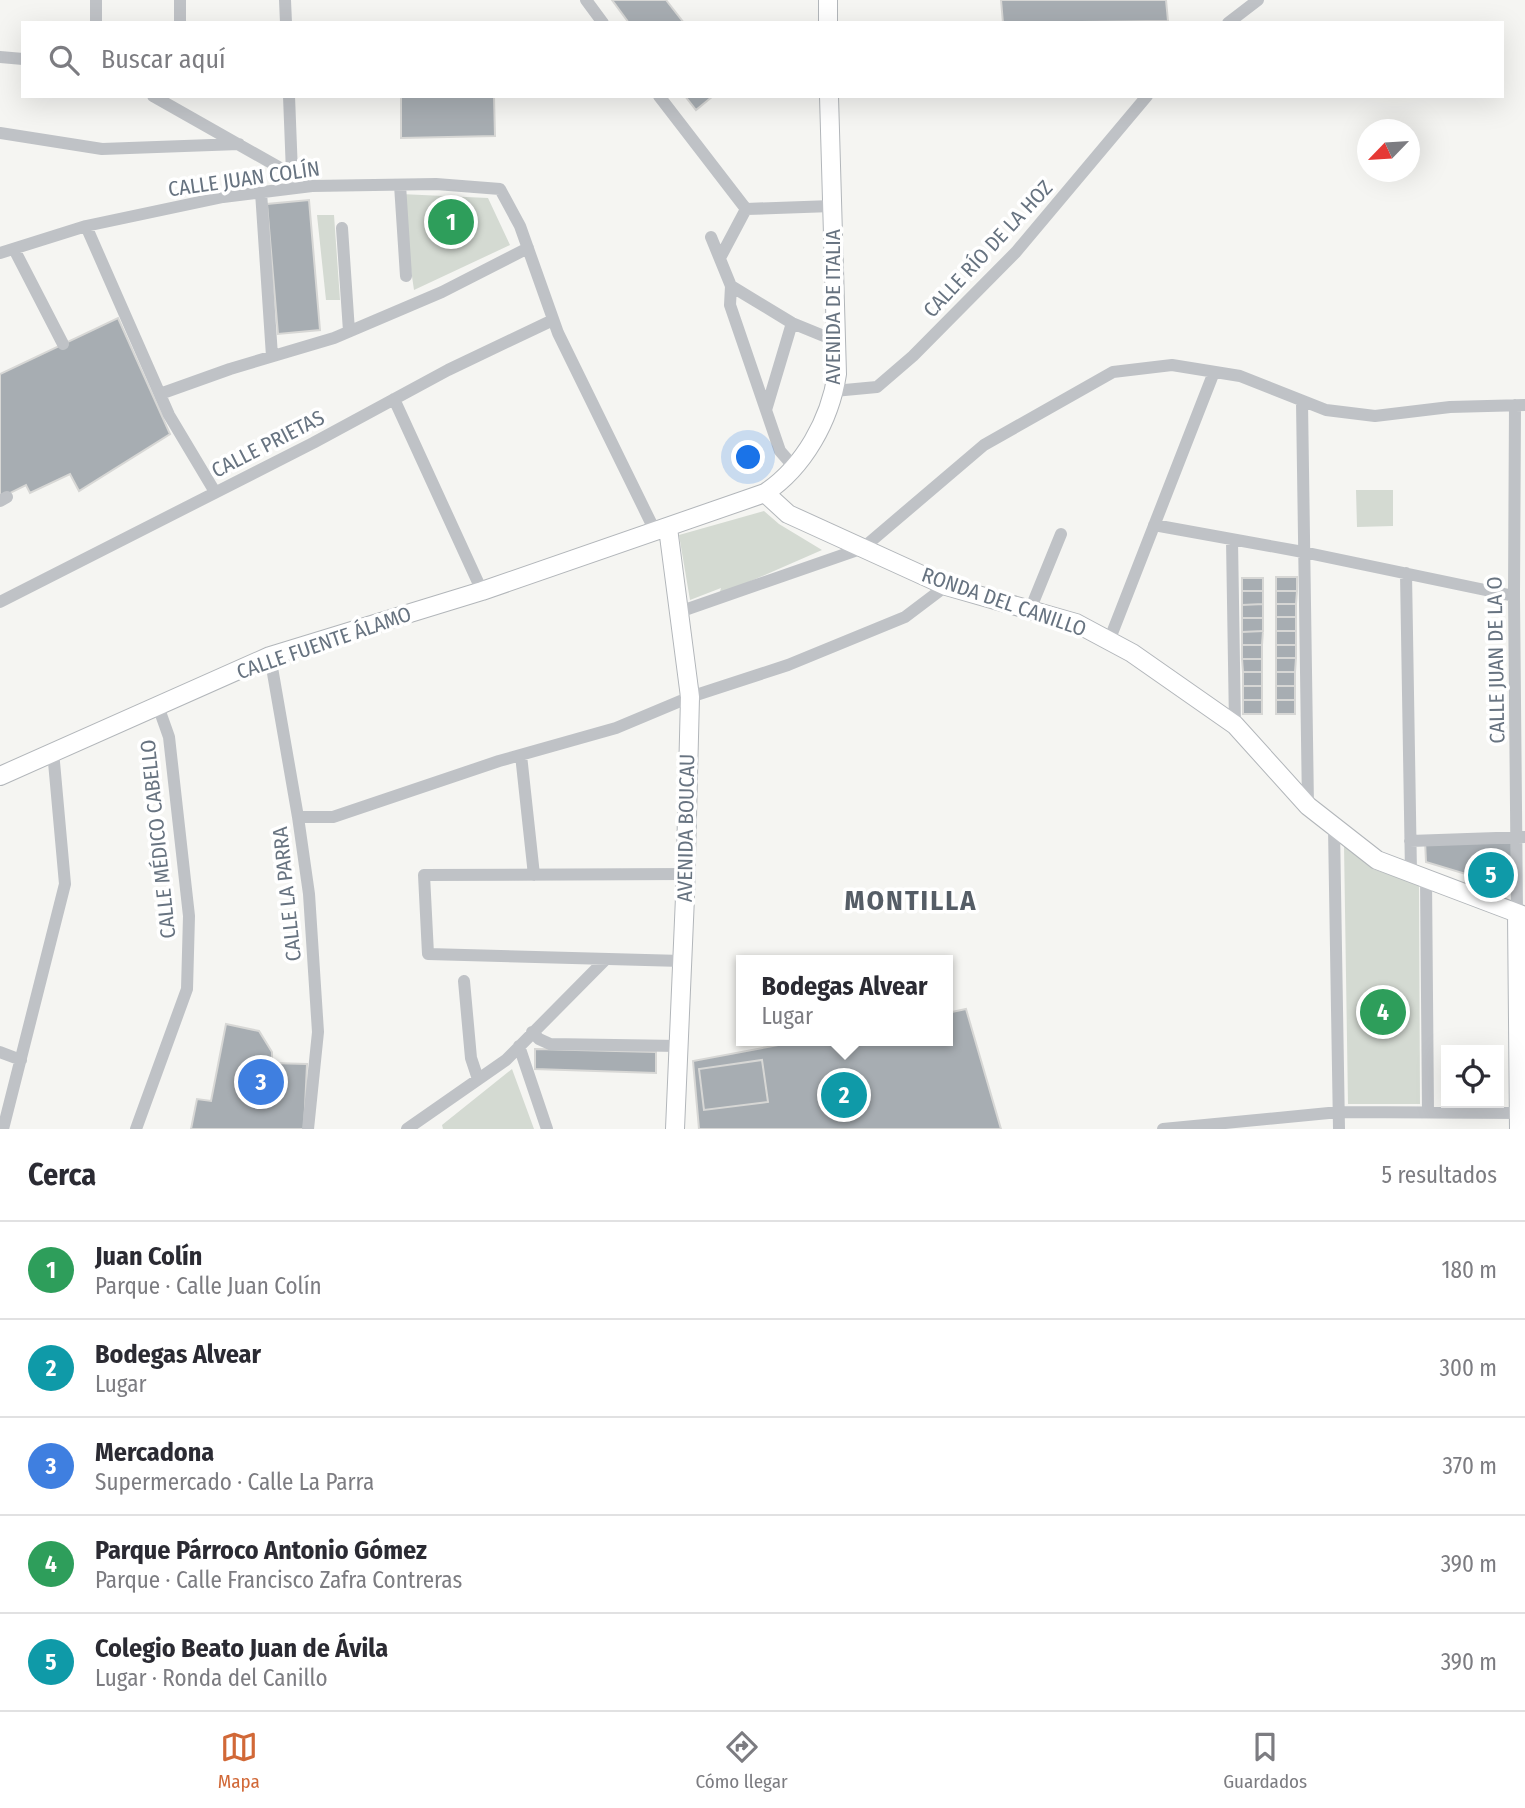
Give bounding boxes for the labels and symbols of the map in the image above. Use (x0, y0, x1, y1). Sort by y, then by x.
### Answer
north arrow (1357, 119, 1420, 182)
street label: CALLE JUAN COLÍN (167, 156, 321, 202)
street label: CALLE RÍO DE LA HOZ (918, 175, 1058, 323)
pin: 1 (428, 196, 474, 248)
street label: AVENIDA DE ITALIA (820, 229, 846, 385)
street label: CALLE PRIETAS (207, 404, 329, 484)
your location (731, 440, 765, 474)
street label: RONDA DEL CANILLO (918, 562, 1090, 642)
street label: CALLE JUAN DE LA O (1482, 576, 1510, 744)
street label: CALLE FUENTE ÁLAMO (233, 601, 415, 685)
street label: CALLE MÉDICO CABELLO (135, 738, 181, 940)
street label: AVENIDA BOUCAU (672, 754, 700, 902)
street label: CALLE LA PARRA (267, 825, 307, 963)
pin: 5 (1468, 849, 1514, 901)
district label: MONTILLA (845, 884, 977, 917)
pin: 4 (1360, 986, 1406, 1038)
pin: 3 (238, 1056, 284, 1108)
pin: 2 (821, 1069, 867, 1121)

